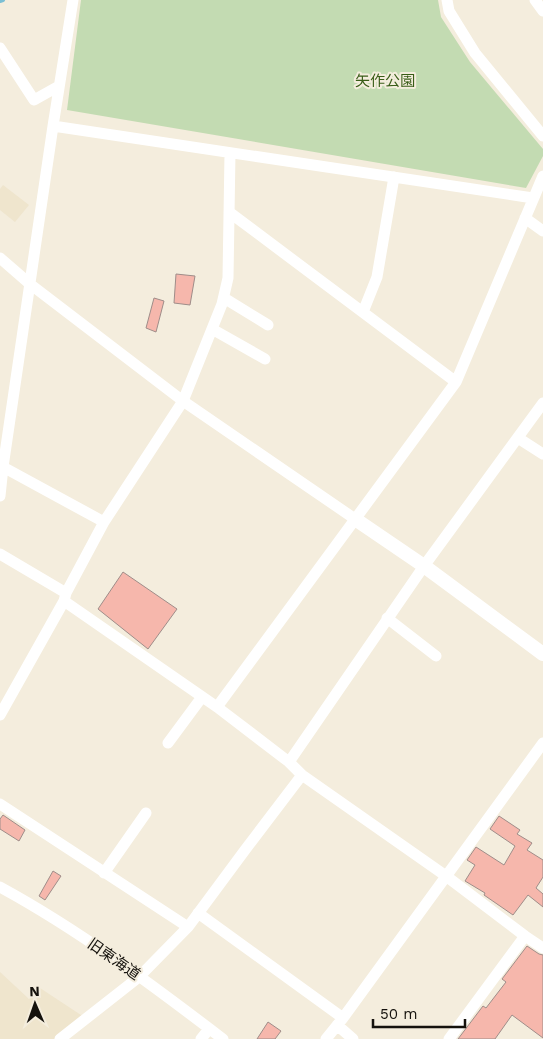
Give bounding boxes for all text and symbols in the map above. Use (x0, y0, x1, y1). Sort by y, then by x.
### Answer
park label: 矢作公園 (355, 72, 415, 90)
street label: 旧東海道 (84, 934, 144, 984)
north arrow (10, 979, 60, 1029)
text: N (29, 983, 40, 999)
scale bar (373, 996, 466, 1028)
text: 50 m (380, 1005, 417, 1023)

